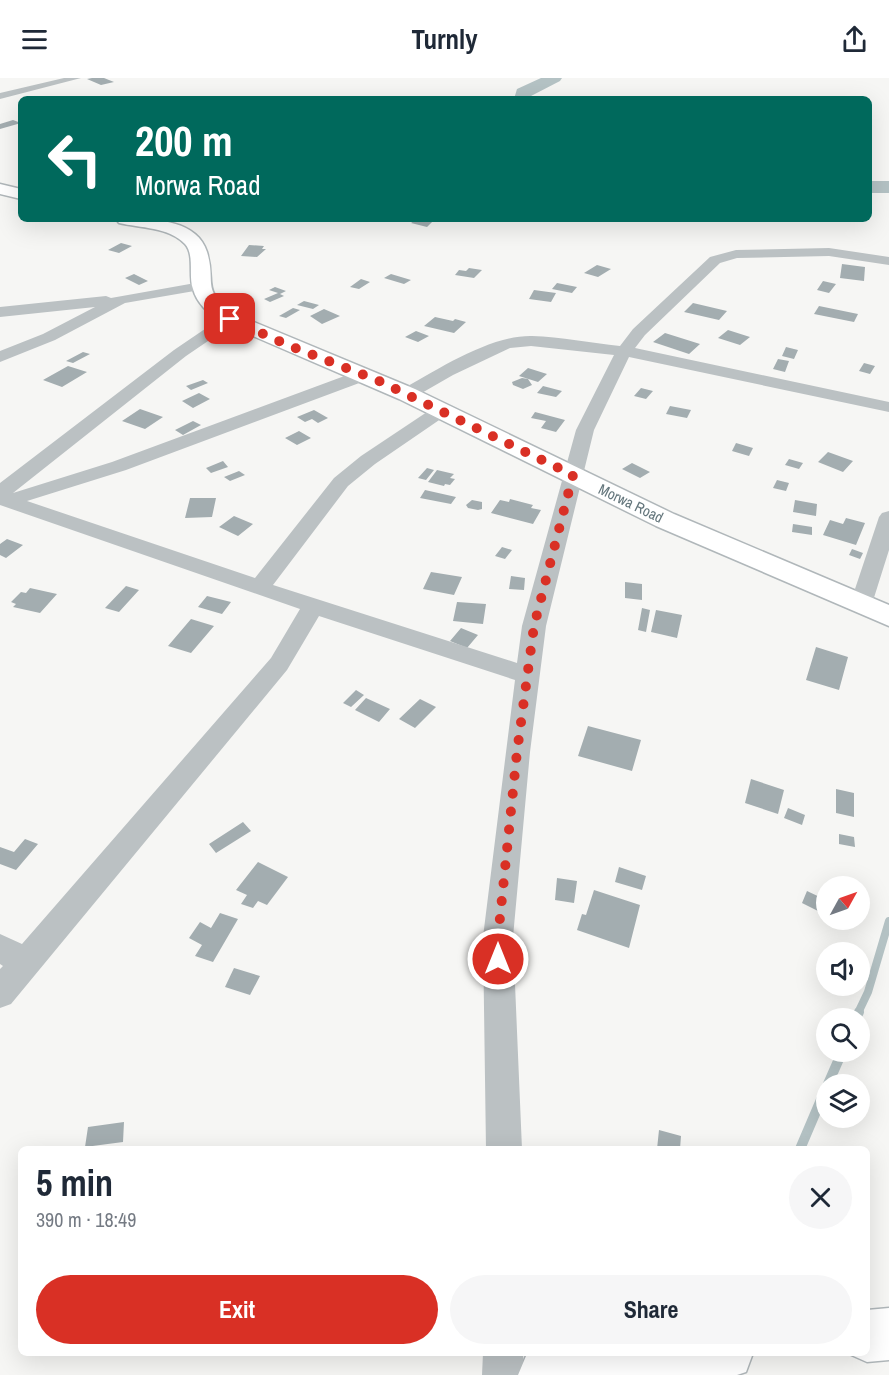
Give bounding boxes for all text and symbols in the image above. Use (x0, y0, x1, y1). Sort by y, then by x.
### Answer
text: Turnly (411, 21, 478, 57)
icon: menu (18, 23, 51, 56)
icon: share (838, 23, 871, 56)
text: 200 m (135, 113, 233, 169)
icon: left (36, 120, 114, 198)
text: Morwa Road (135, 167, 261, 203)
pin (204, 293, 255, 344)
icon: arrive (213, 302, 246, 335)
street label: Morwa Road (595, 478, 667, 528)
north arrow (816, 876, 870, 930)
map controls (816, 876, 870, 1128)
position arrow (466, 927, 530, 991)
button: sound (816, 942, 870, 996)
button: search (816, 1008, 870, 1062)
button: layers (816, 1074, 870, 1128)
text: 5 min (36, 1159, 113, 1207)
button: close (789, 1166, 852, 1229)
text: 390 m · 18:49 (36, 1206, 136, 1233)
button: Exit (36, 1275, 438, 1344)
button: Share (450, 1275, 852, 1344)

